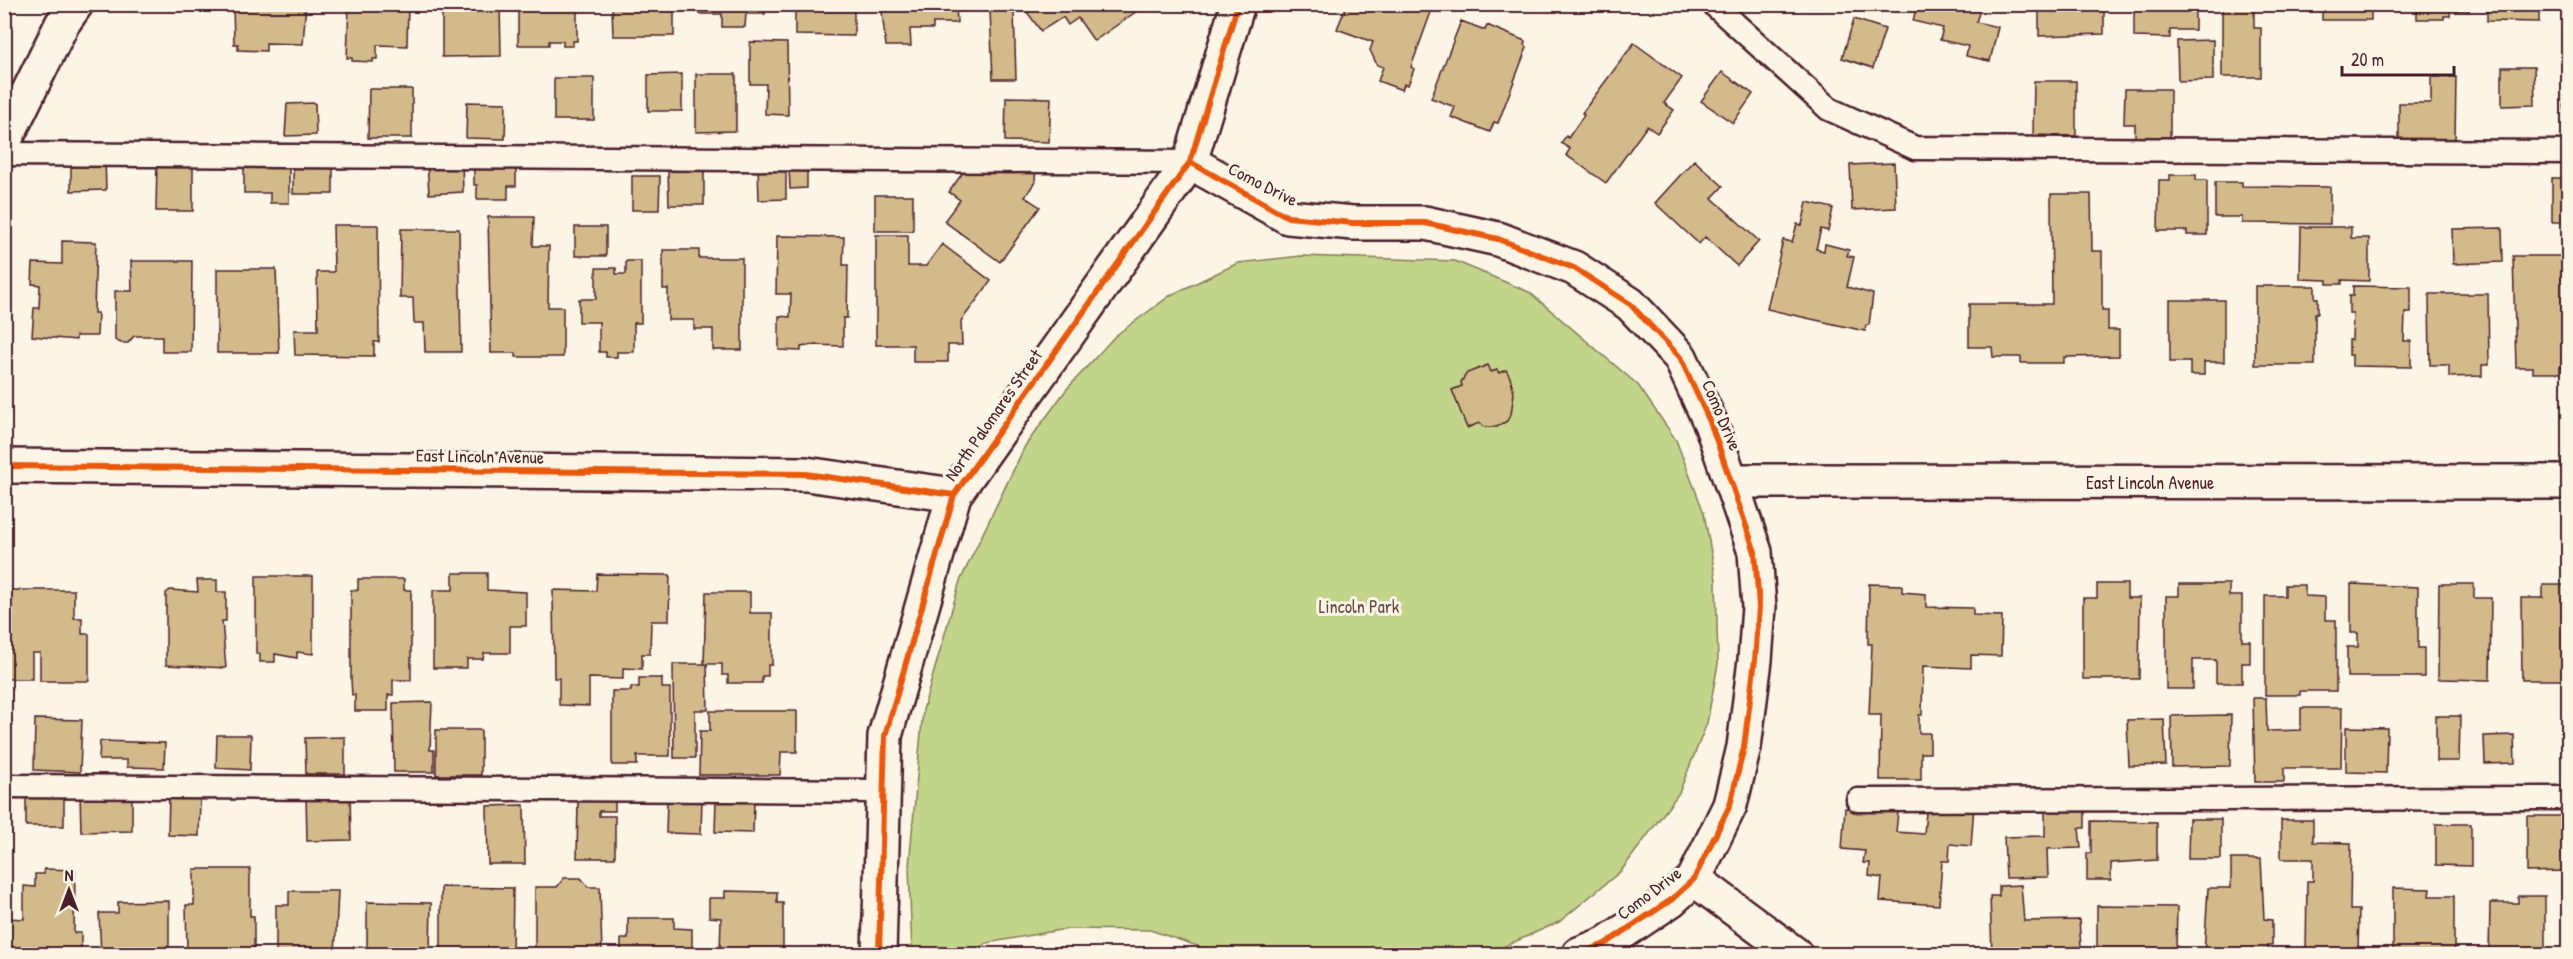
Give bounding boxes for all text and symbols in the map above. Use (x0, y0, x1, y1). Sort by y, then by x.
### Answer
scale bar (2342, 39, 2454, 77)
text: 20 m (2351, 47, 2384, 72)
street label: Como Drive (1224, 156, 1302, 212)
street label: North Palomares Street (938, 343, 1048, 486)
street label: Como Drive (1696, 376, 1748, 454)
street label: East Lincoln Avenue (416, 442, 544, 470)
street label: East Lincoln Avenue (2086, 470, 2214, 495)
park label: Lincoln Park (1319, 594, 1400, 619)
north arrow (39, 860, 99, 920)
street label: Como Drive (1612, 861, 1686, 925)
text: N (65, 864, 74, 886)

